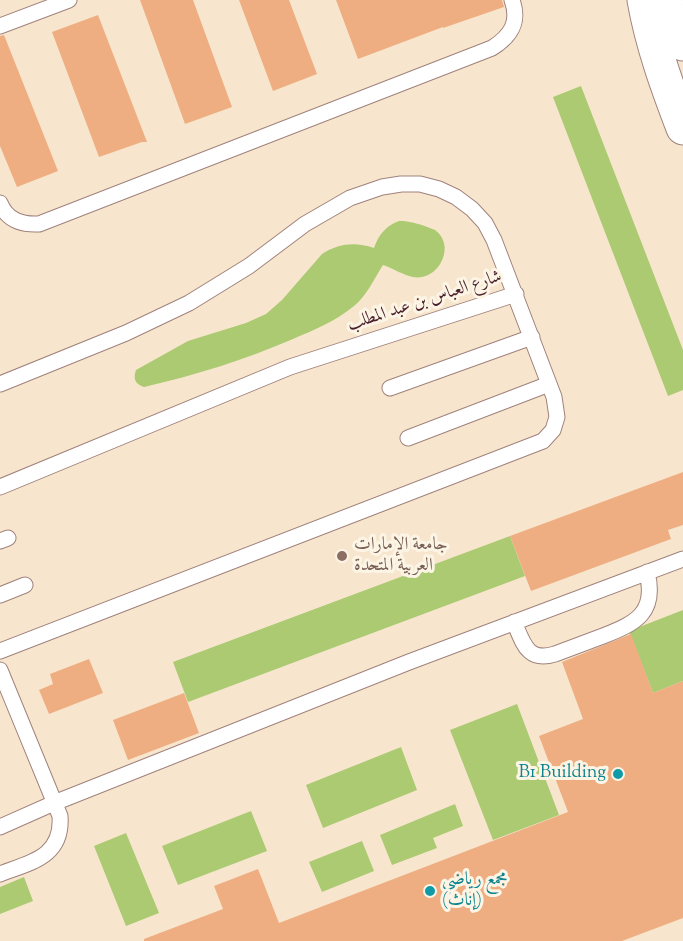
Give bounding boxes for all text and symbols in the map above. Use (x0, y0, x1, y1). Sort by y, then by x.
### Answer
street label: شارع العباس بن عبد المطلب (345, 267, 505, 337)
place label: جامعة الإمارات العربية المتحدة (354, 535, 448, 578)
marker: جامعة الإمارات العربية المتحدة (335, 549, 349, 563)
place label: B1 Building (519, 763, 606, 785)
marker: B1 Building (611, 767, 625, 781)
place label: مجمع رياضي (إناث) (442, 870, 508, 912)
marker: مجمع رياضي (إناث) (423, 884, 437, 898)

